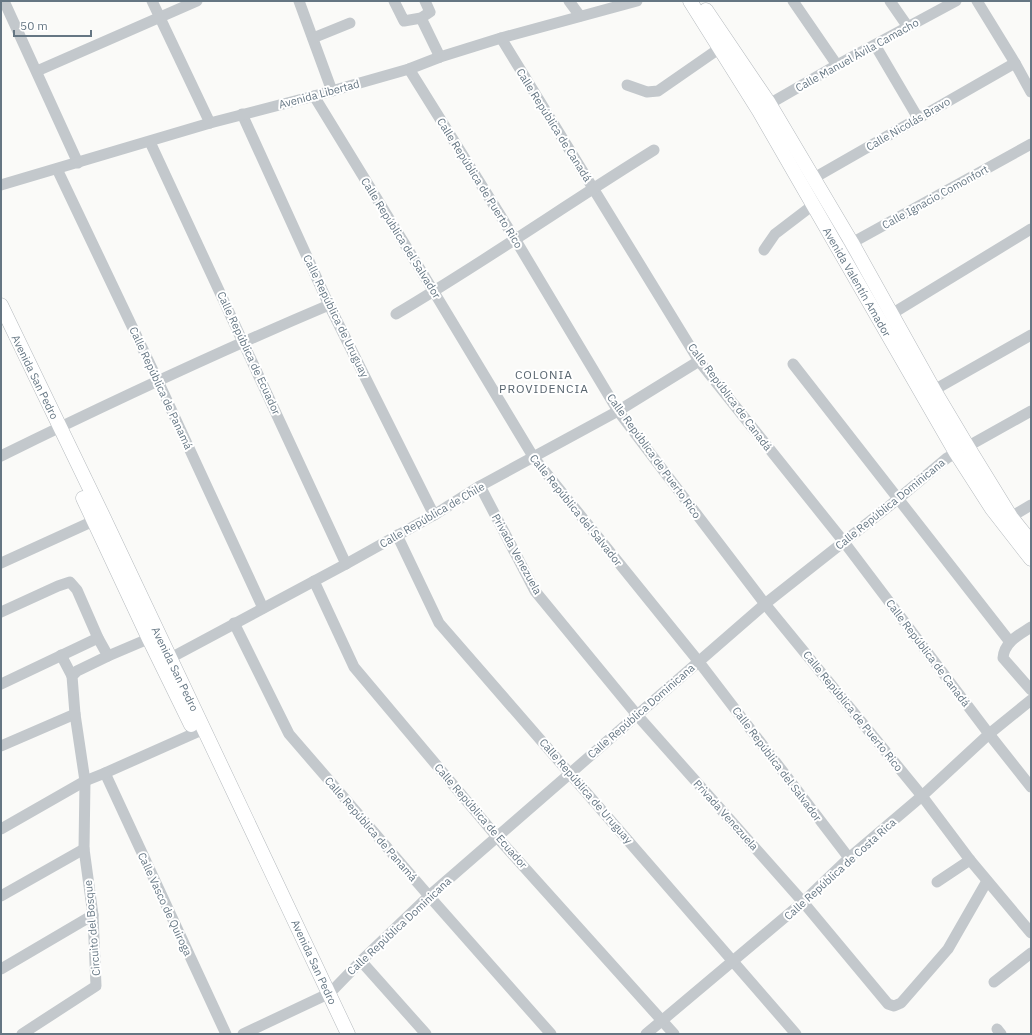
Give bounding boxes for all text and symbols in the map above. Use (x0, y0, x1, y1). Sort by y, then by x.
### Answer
scale bar (14, 12, 91, 38)
street label: Calle Manuel Ávila Camacho (793, 15, 921, 95)
text: 50 m (20, 18, 48, 33)
street label: Calle República de Canadá (513, 66, 595, 184)
street label: Avenida Libertad (277, 77, 361, 111)
street label: Calle Nicolás Bravo (863, 94, 953, 154)
street label: Calle República de Puerto Rico (434, 115, 526, 251)
street label: Calle Ignacio Comonfort (879, 162, 991, 232)
street label: Calle República del Salvador (358, 175, 444, 301)
street label: Avenida Valentín Amador (820, 225, 894, 339)
street label: Calle República de Uruguay (300, 252, 372, 380)
street label: Calle República de Ecuador (214, 289, 284, 417)
street label: Calle República de Panamá (126, 324, 196, 452)
street label: Avenida San Pedro (9, 333, 61, 421)
street label: Calle República de Canadá (685, 340, 775, 454)
district label: COLONIA PROVIDENCIA (499, 367, 589, 396)
street label: Calle República de Puerto Rico (604, 391, 704, 521)
street label: Calle República del Salvador (527, 451, 625, 569)
street label: Calle República Dominicana (832, 455, 948, 553)
street label: Calle República de Chile (377, 479, 487, 551)
street label: Privada Venezuela (489, 511, 545, 597)
street label: Calle República de Canadá (883, 596, 973, 710)
street label: Avenida San Pedro (149, 625, 201, 713)
street label: Calle República de Puerto Rico (800, 648, 906, 774)
street label: Calle República Dominicana (585, 661, 698, 761)
street label: Calle República del Salvador (729, 704, 825, 824)
street label: Calle República de Uruguay (536, 735, 636, 847)
street label: Calle República de Ecuador (432, 761, 530, 871)
street label: Calle República de Panamá (322, 774, 420, 884)
street label: Privada Venezuela (691, 777, 761, 853)
street label: Calle República de Costa Rica (781, 815, 899, 923)
street label: Calle Vasco de Quiroga (135, 850, 195, 958)
street label: Calle República Dominicana (344, 874, 454, 978)
street label: Circuito del Bosque (81, 880, 103, 976)
street label: Avenida San Pedro (288, 917, 340, 1007)

